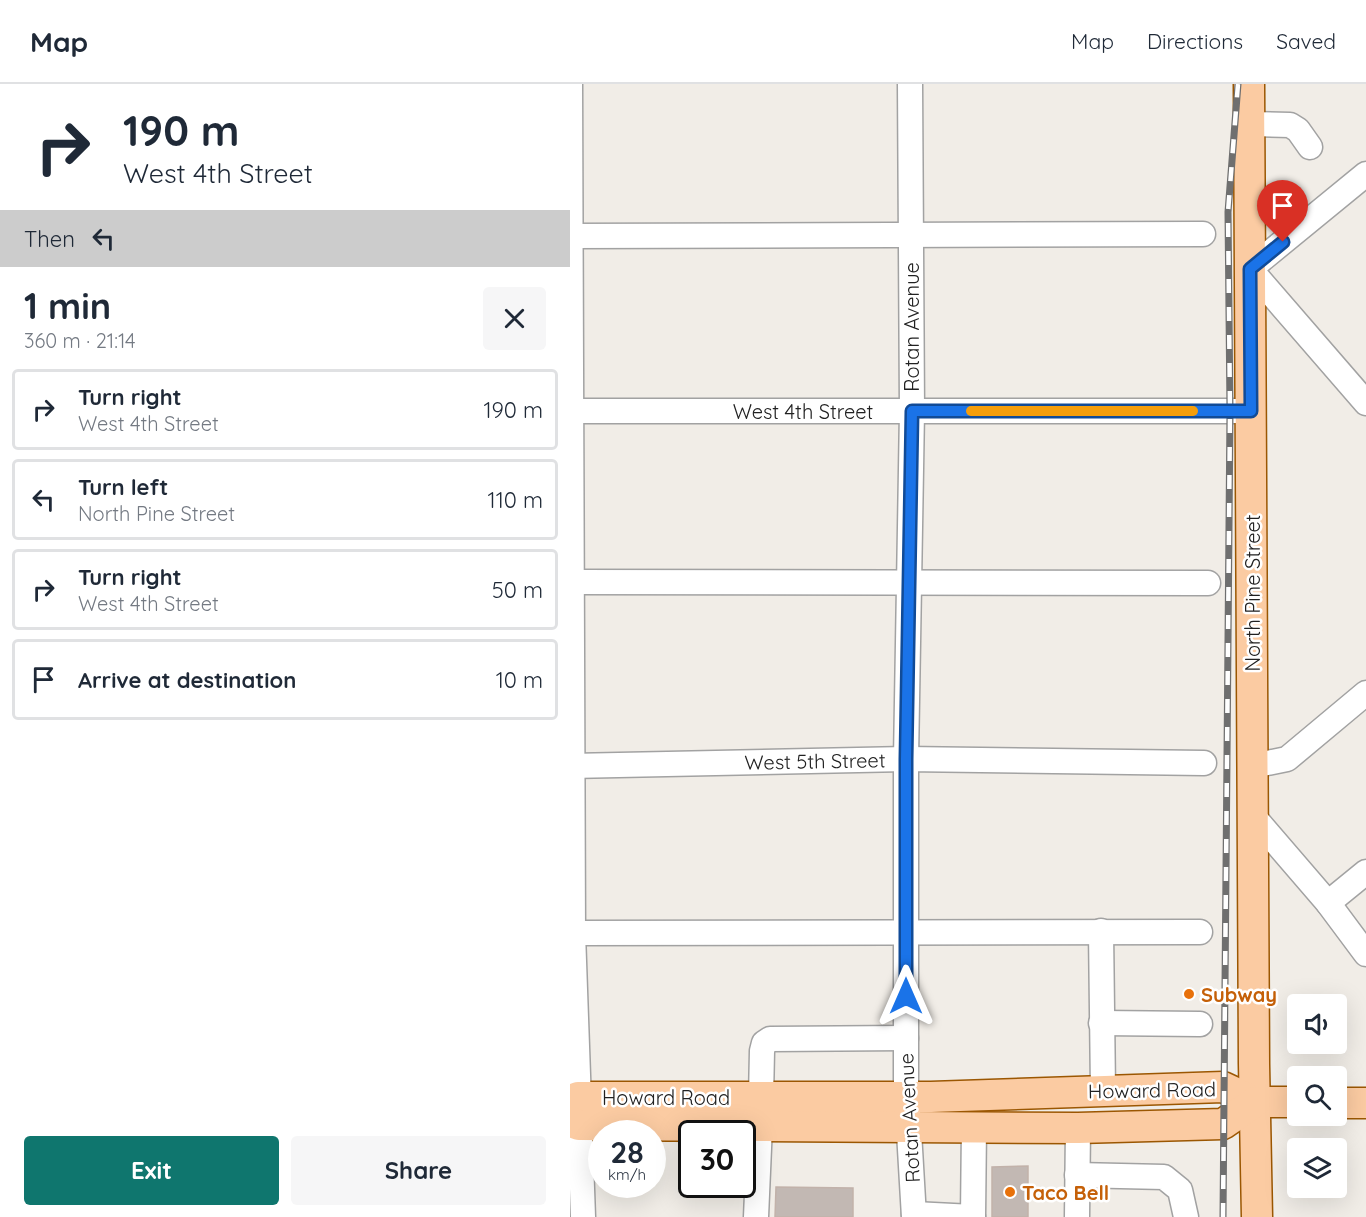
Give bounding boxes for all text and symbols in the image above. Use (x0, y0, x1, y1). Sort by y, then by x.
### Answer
text: Map (30, 24, 88, 59)
text: Map (1071, 28, 1114, 54)
text: Directions (1147, 28, 1243, 54)
text: Saved (1276, 28, 1336, 54)
text: 190 m (123, 104, 239, 157)
icon: right (24, 108, 102, 186)
text: West 4th Street (123, 156, 313, 190)
pin (1257, 180, 1308, 242)
icon: arrive (1266, 189, 1299, 222)
icon: left (87, 222, 120, 255)
text: Then (24, 225, 75, 253)
street label: Rotan Avenue (899, 262, 924, 392)
text: 1 min (24, 283, 111, 328)
button: close (483, 287, 546, 350)
text: 360 m · 21:14 (24, 328, 136, 353)
text: Turn right (78, 383, 182, 411)
icon: right (27, 393, 60, 426)
text: 190 m (483, 396, 543, 424)
street label: West 4th Street (733, 399, 874, 424)
text: West 4th Street (78, 411, 219, 436)
text: Turn left (78, 473, 168, 501)
icon: left (27, 483, 60, 516)
text: 110 m (488, 486, 543, 514)
text: North Pine Street (78, 501, 235, 526)
street label: North Pine Street (1240, 514, 1265, 672)
text: Turn right (78, 563, 182, 591)
icon: right (27, 573, 60, 606)
text: 50 m (492, 576, 543, 604)
text: West 4th Street (78, 591, 219, 616)
icon: arrive (27, 663, 60, 696)
text: Arrive at destination (78, 666, 296, 694)
text: 10 m (496, 666, 543, 694)
street label: West 5th Street (744, 747, 886, 775)
position arrow (874, 964, 938, 1028)
place label: Subway (1201, 982, 1277, 1007)
marker: Subway (1182, 987, 1196, 1001)
map controls (1287, 994, 1347, 1198)
button: sound (1287, 994, 1347, 1054)
street label: Rotan Avenue (893, 1053, 925, 1183)
button: search (1287, 1066, 1347, 1126)
street label: Howard Road (1088, 1076, 1216, 1104)
street label: Howard Road (602, 1085, 730, 1110)
speed limit sign: 30 (678, 1120, 756, 1198)
text: 28 (610, 1133, 644, 1171)
button: Exit (24, 1136, 279, 1205)
button: Share (291, 1136, 546, 1205)
button: layers (1287, 1138, 1347, 1198)
text: km/h (608, 1165, 646, 1184)
place label: Taco Bell (1022, 1180, 1109, 1205)
marker: Taco Bell (1003, 1185, 1017, 1199)

